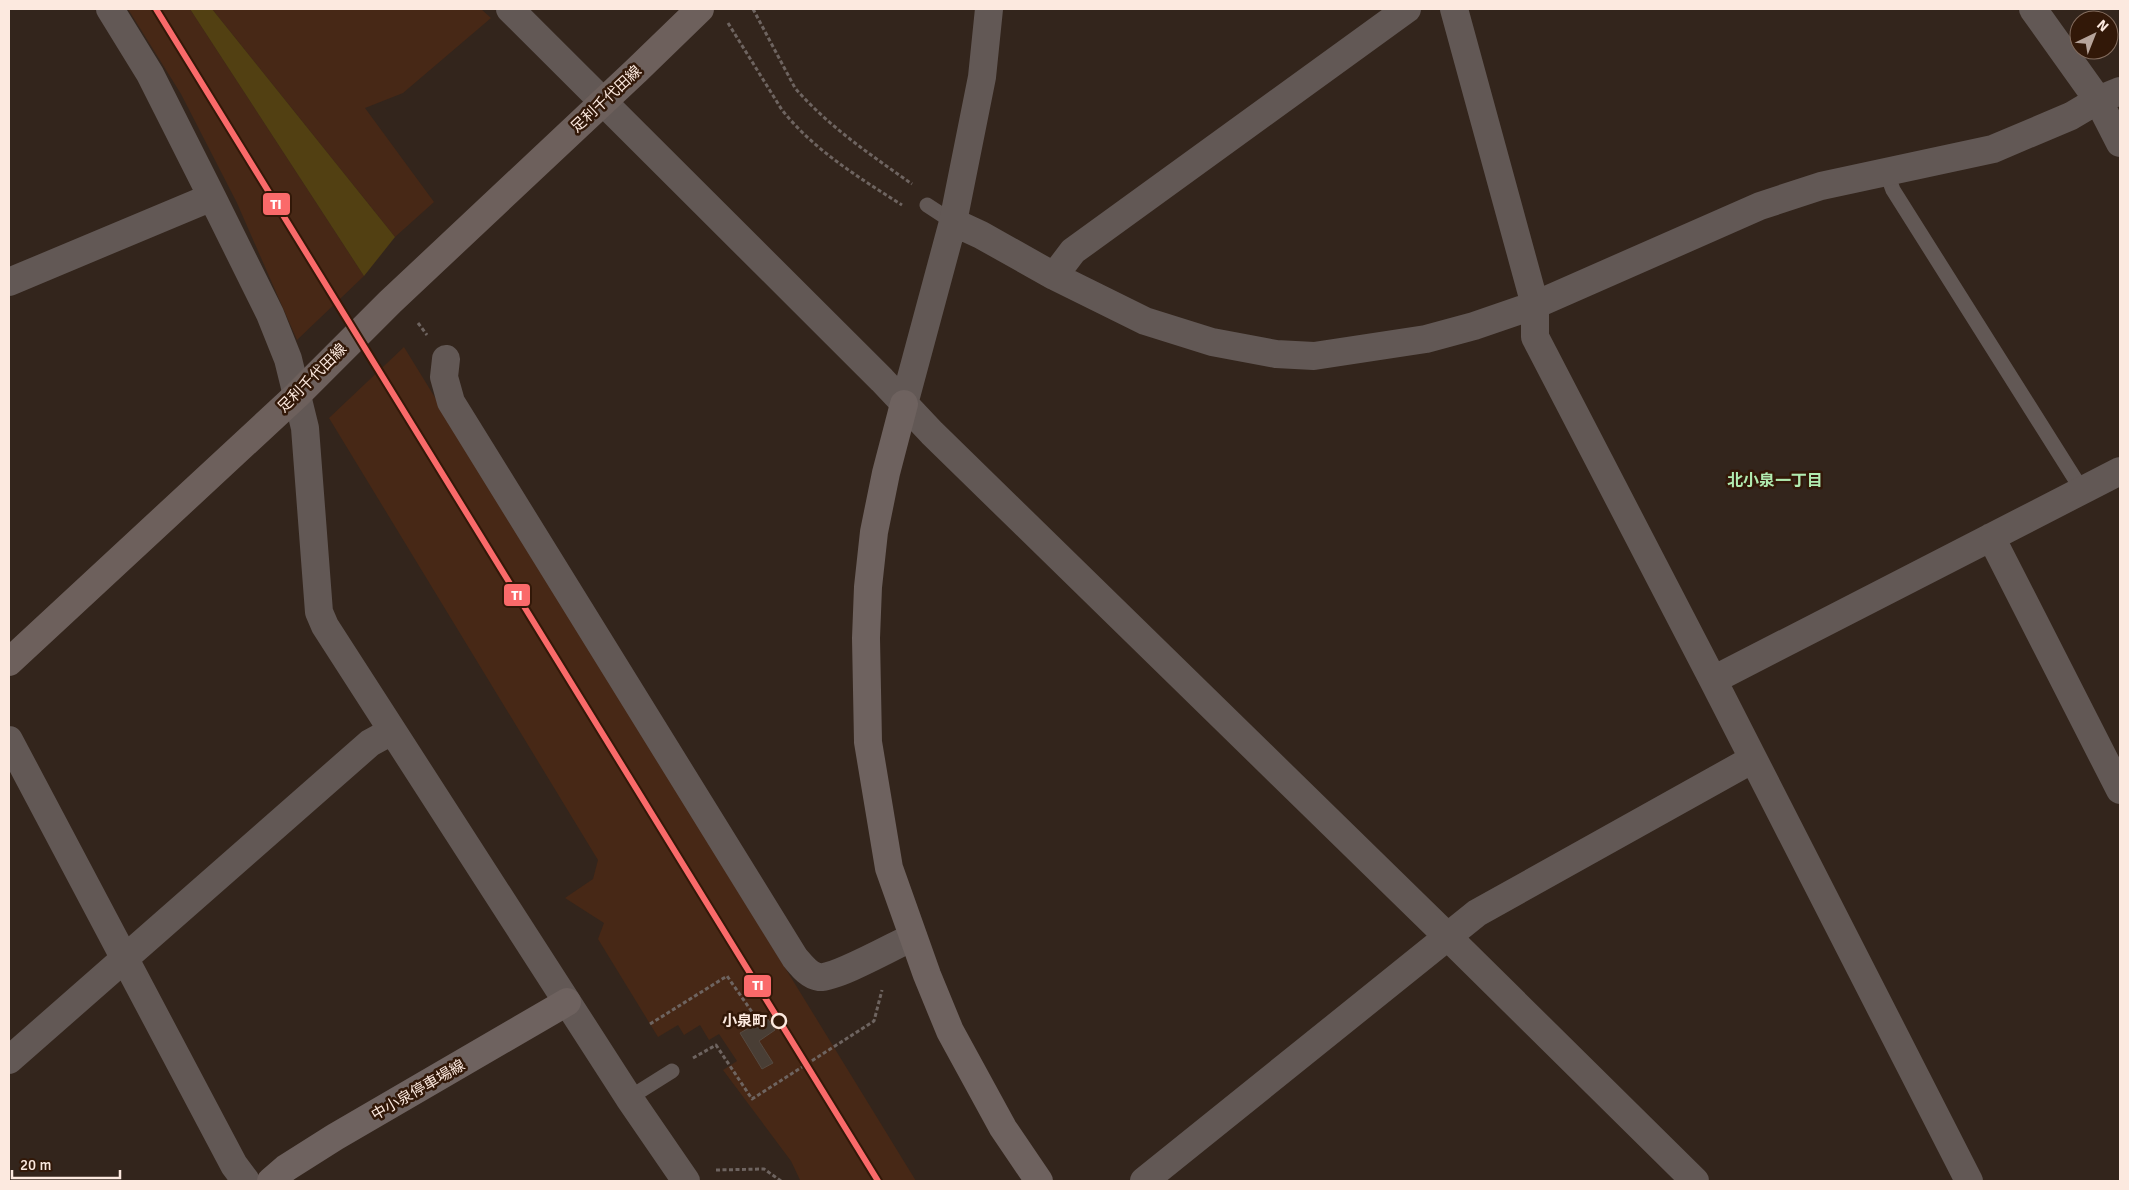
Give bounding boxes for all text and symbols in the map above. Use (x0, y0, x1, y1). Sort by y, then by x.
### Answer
north arrow (2069, 10, 2119, 60)
text: N (2093, 16, 2112, 35)
street label: 足利千代田線 (567, 62, 645, 136)
line badge: TI (262, 192, 291, 216)
text: TI (270, 196, 282, 213)
street label: 足利千代田線 (274, 340, 350, 416)
district label: 北小泉一丁目 (1727, 471, 1823, 491)
line badge: TI (503, 583, 531, 607)
text: TI (511, 587, 523, 604)
line badge: TI (743, 974, 772, 998)
text: TI (752, 977, 764, 994)
place label: 小泉町 (722, 1012, 767, 1030)
marker: 小泉町 (771, 1013, 787, 1029)
street label: 中小泉停車場線 (368, 1056, 468, 1124)
scale bar (12, 1148, 120, 1180)
text: 20 m (20, 1156, 51, 1174)

